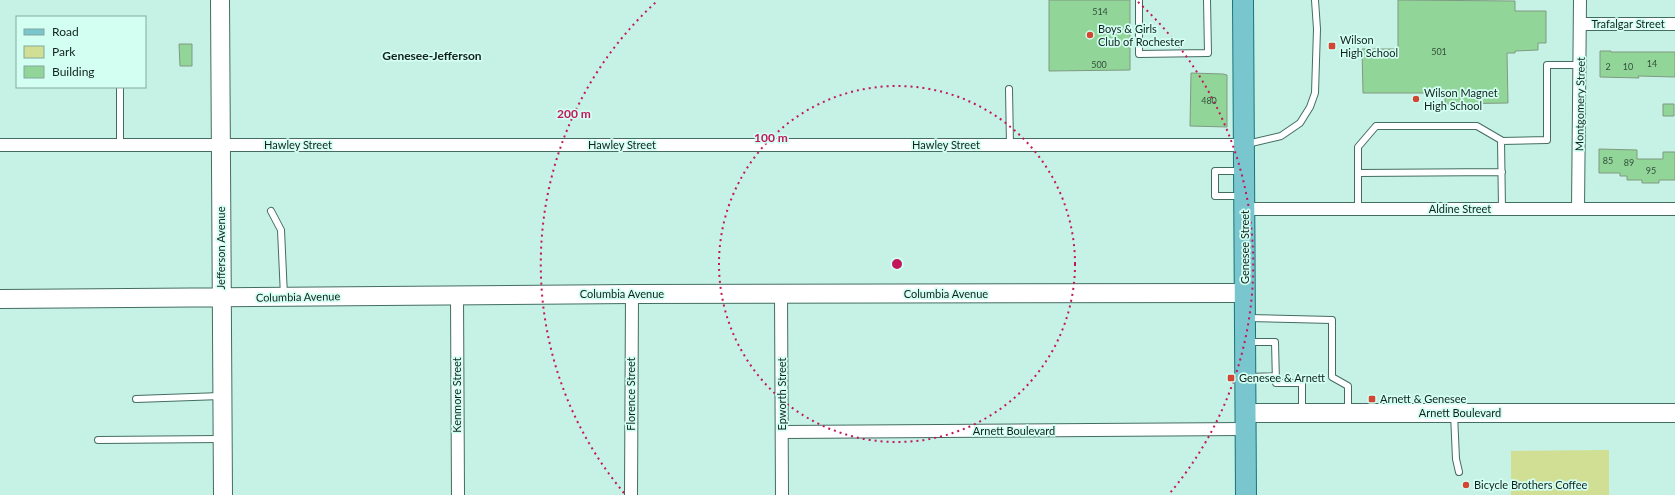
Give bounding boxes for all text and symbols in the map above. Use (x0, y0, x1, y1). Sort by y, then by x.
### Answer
house number: 514 (1092, 6, 1108, 17)
legend (16, 16, 146, 88)
street label: Trafalgar Street (1591, 17, 1665, 30)
place label: Boys & Girls Club of Rochester (1098, 22, 1184, 48)
text: Road (52, 24, 79, 39)
marker: Boys & Girls Club of Rochester (1085, 30, 1095, 40)
place label: Wilson High School (1340, 33, 1398, 59)
marker: Wilson High School (1327, 41, 1337, 51)
text: Park (52, 44, 76, 59)
house number: 501 (1431, 46, 1447, 57)
district label: Genesee-Jefferson (382, 48, 482, 63)
street label: Montgomery Street (1572, 57, 1587, 151)
house number: 14 (1647, 58, 1657, 69)
house number: 500 (1091, 59, 1107, 70)
house number: 2 (1605, 61, 1611, 72)
house number: 10 (1623, 61, 1633, 72)
text: Building (52, 64, 95, 79)
place label: Wilson Magnet High School (1424, 86, 1498, 112)
marker: Wilson Magnet High School (1411, 94, 1421, 104)
house number: 480 (1201, 95, 1217, 106)
text: 200 m (557, 106, 591, 121)
text: 100 m (754, 130, 788, 145)
street label: Hawley Street (264, 138, 332, 151)
street label: Hawley Street (588, 138, 656, 151)
street label: Hawley Street (912, 138, 980, 151)
house number: 85 (1603, 155, 1613, 166)
house number: 89 (1624, 157, 1634, 168)
house number: 95 (1646, 165, 1656, 176)
street label: Aldine Street (1429, 202, 1491, 215)
street label: Jefferson Avenue (214, 206, 227, 290)
street label: Genesee Street (1238, 210, 1251, 284)
centre of rings (890, 257, 904, 271)
street label: Columbia Avenue (580, 287, 664, 300)
street label: Columbia Avenue (904, 287, 988, 300)
street label: Columbia Avenue (256, 289, 340, 304)
street label: Kenmore Street (450, 357, 463, 433)
street label: Florence Street (624, 357, 637, 431)
street label: Epworth Street (775, 357, 788, 430)
place label: Genesee & Arnett (1239, 371, 1326, 384)
marker: Genesee & Arnett (1226, 373, 1236, 383)
place label: Arnett & Genesee (1380, 392, 1467, 405)
marker: Arnett & Genesee (1367, 394, 1377, 404)
street label: Arnett Boulevard (1419, 406, 1501, 419)
street label: Arnett Boulevard (973, 424, 1055, 437)
place label: Bicycle Brothers Coffee (1474, 478, 1588, 491)
marker: Bicycle Brothers Coffee (1461, 480, 1471, 490)

